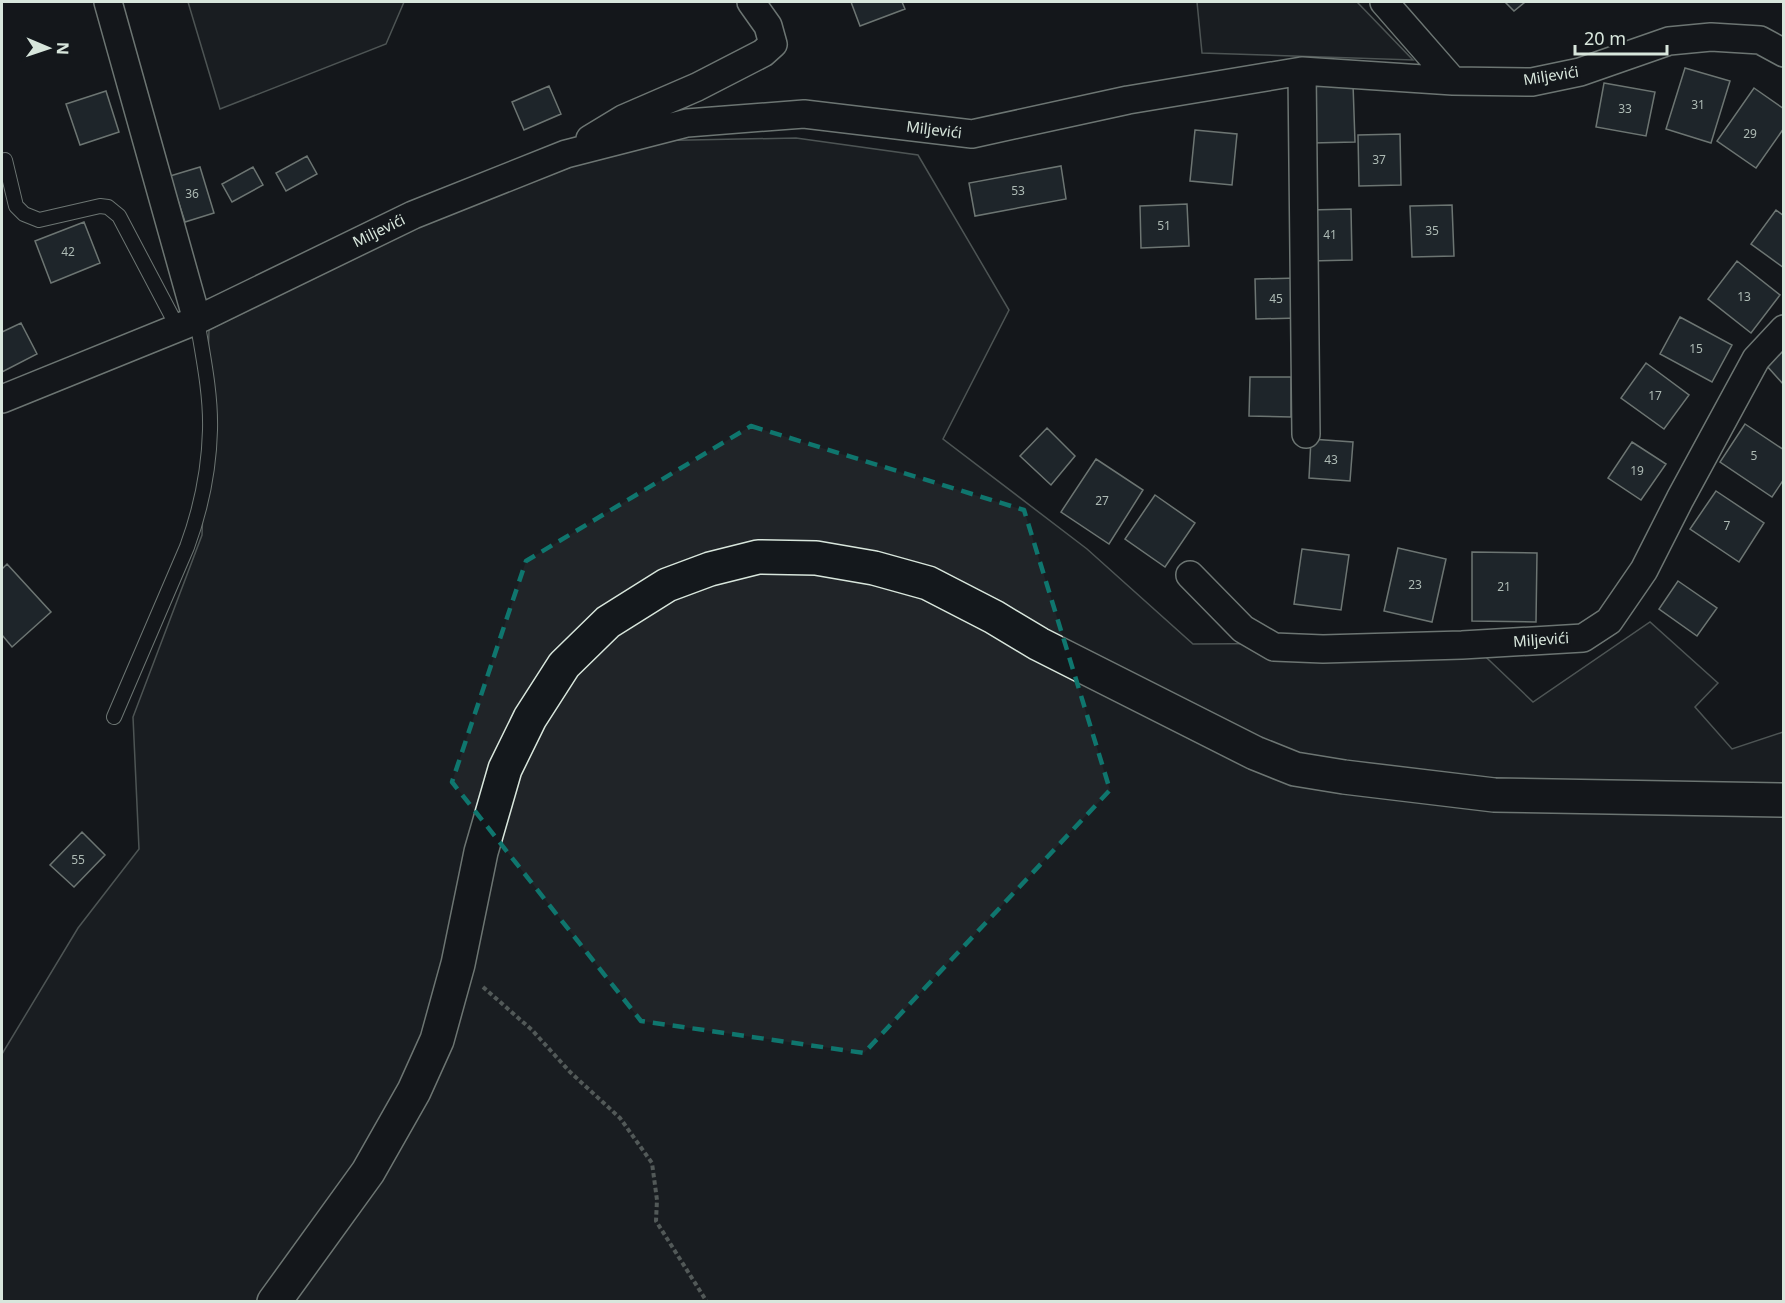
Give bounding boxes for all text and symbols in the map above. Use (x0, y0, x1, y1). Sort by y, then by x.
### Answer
north arrow (18, 18, 78, 78)
scale bar (1575, 18, 1666, 56)
text: 20 m (1584, 26, 1626, 50)
text: N (52, 42, 74, 55)
street label: Miljevići (1522, 61, 1580, 89)
house number: 31 (1691, 96, 1705, 113)
house number: 33 (1618, 100, 1632, 117)
street label: Miljevići (905, 116, 963, 142)
house number: 29 (1743, 125, 1757, 142)
house number: 37 (1372, 151, 1386, 168)
house number: 53 (1011, 182, 1025, 199)
house number: 36 (185, 185, 199, 202)
street label: Miljevići (349, 209, 408, 251)
house number: 51 (1157, 217, 1171, 234)
house number: 35 (1425, 222, 1439, 239)
house number: 41 (1323, 226, 1337, 243)
house number: 42 (61, 243, 75, 260)
house number: 13 (1737, 288, 1751, 305)
house number: 45 (1269, 290, 1283, 307)
house number: 15 (1689, 340, 1703, 357)
house number: 17 (1648, 387, 1662, 404)
house number: 5 (1751, 447, 1758, 464)
house number: 43 (1324, 451, 1338, 468)
house number: 19 (1630, 462, 1644, 479)
house number: 27 (1095, 492, 1109, 509)
house number: 7 (1724, 517, 1731, 534)
house number: 23 (1408, 576, 1422, 593)
house number: 21 (1497, 578, 1511, 595)
street label: Miljevići (1512, 627, 1570, 651)
house number: 55 (71, 851, 85, 868)

